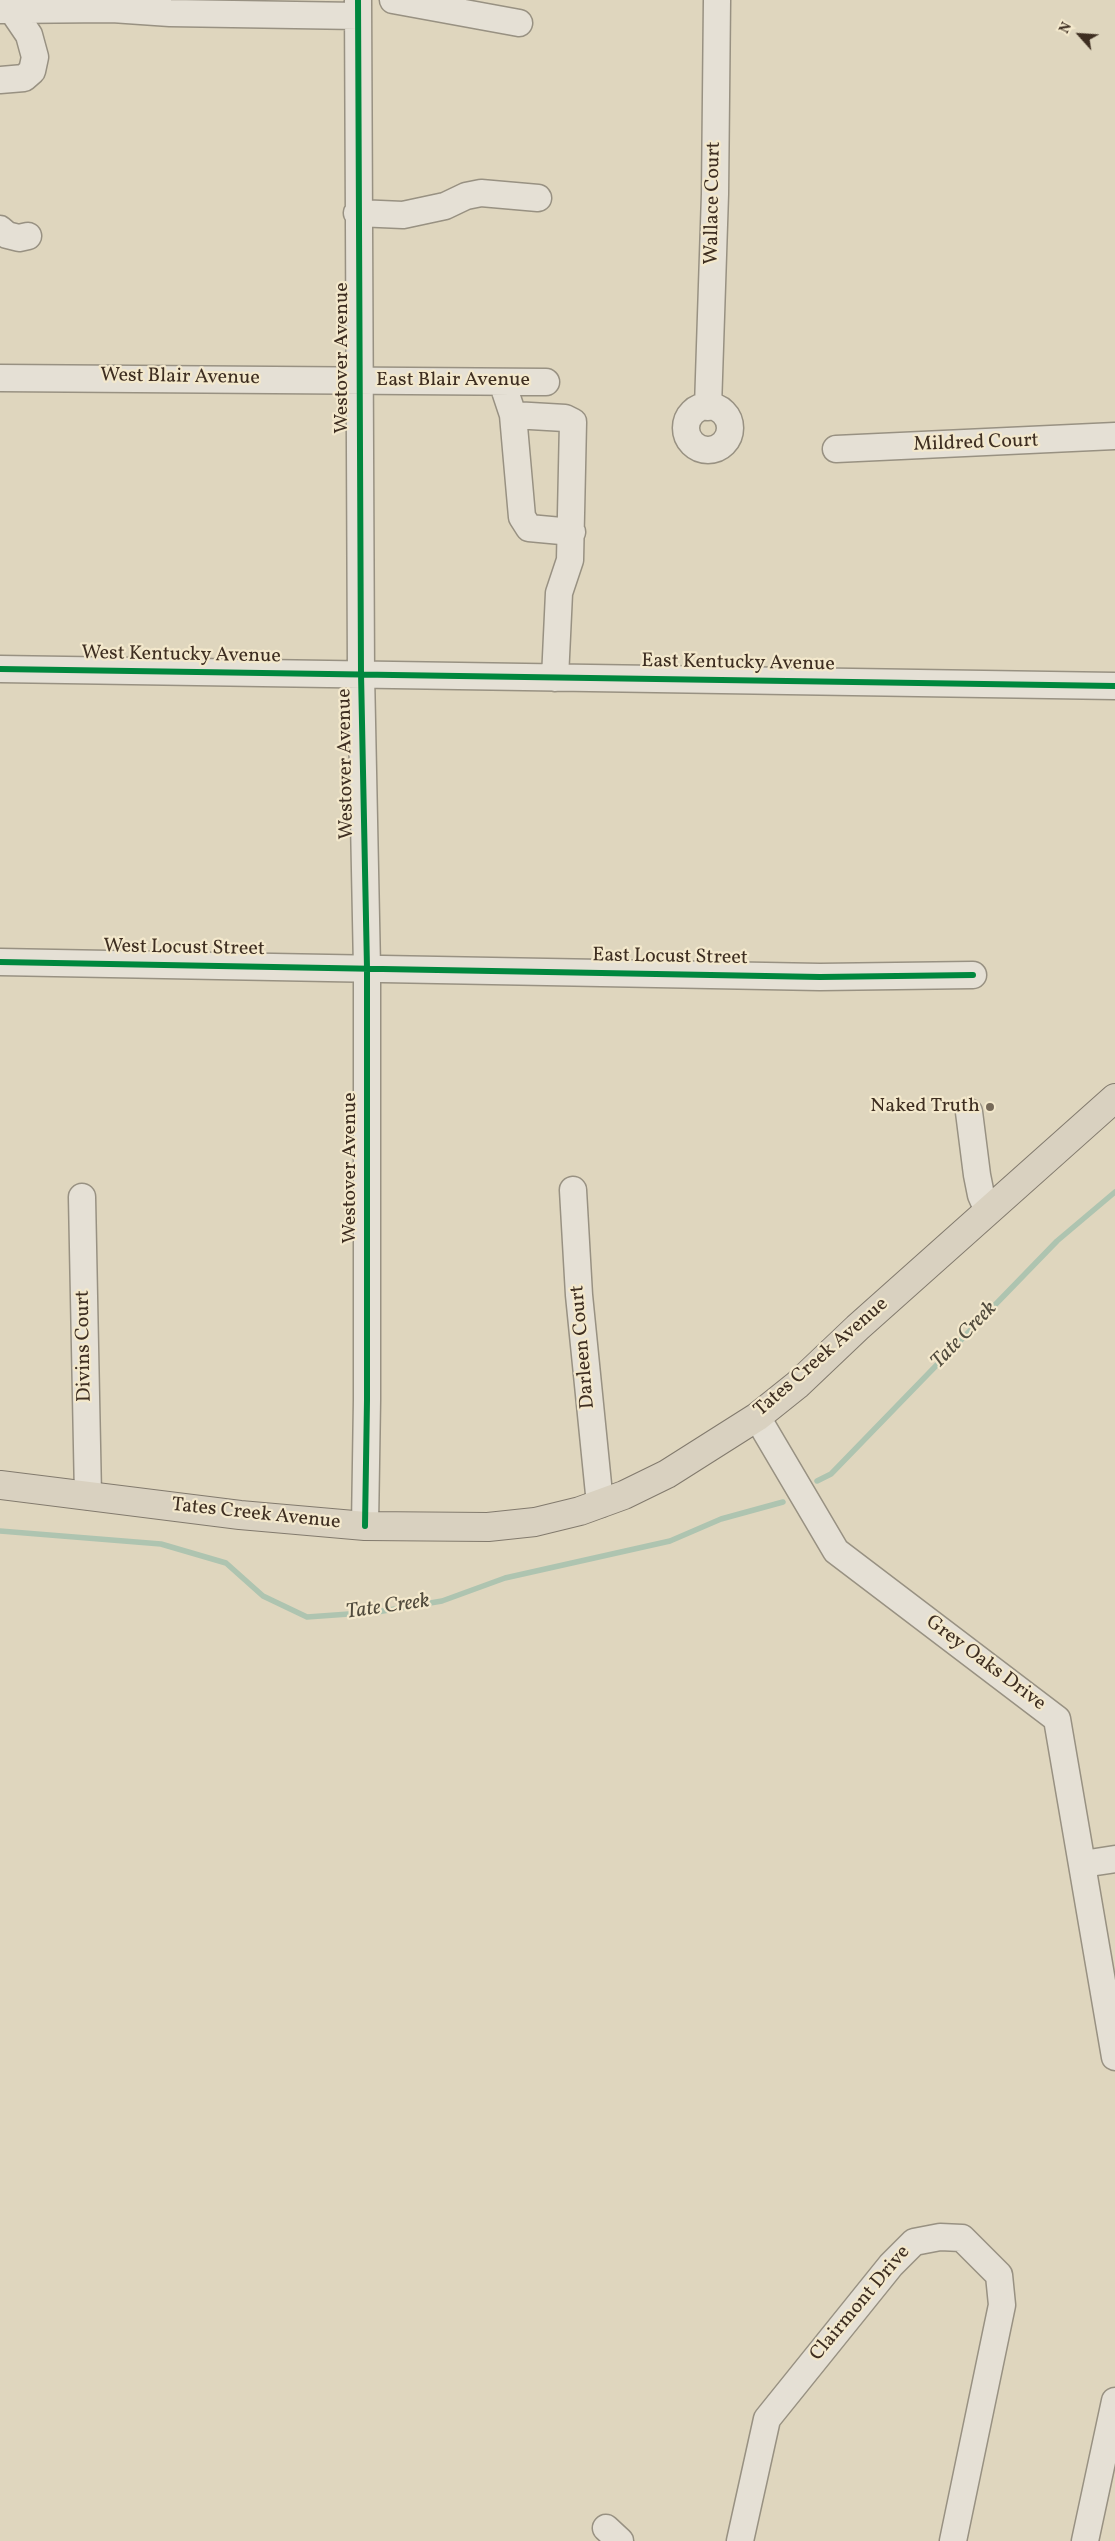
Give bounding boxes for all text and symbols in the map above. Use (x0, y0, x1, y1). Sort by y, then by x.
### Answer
north arrow (1055, 10, 1105, 60)
text: N (1055, 19, 1077, 37)
street label: Wallace Court (701, 141, 727, 265)
street label: Westover Avenue (331, 282, 355, 434)
street label: West Blair Avenue (100, 365, 260, 391)
street label: East Blair Avenue (376, 369, 530, 393)
street label: Mildred Court (913, 430, 1039, 458)
street label: West Kentucky Avenue (81, 642, 281, 670)
street label: East Kentucky Avenue (641, 650, 835, 678)
street label: Westover Avenue (334, 688, 360, 840)
street label: West Locust Street (103, 936, 265, 962)
street label: East Locust Street (592, 945, 748, 971)
street label: Westover Avenue (339, 1092, 363, 1244)
place label: Naked Truth (870, 1095, 980, 1119)
marker: Naked Truth (984, 1101, 996, 1113)
street label: Darleen Court (567, 1284, 601, 1410)
street label: Divins Court (72, 1290, 98, 1402)
street label: Tates Creek Avenue (750, 1293, 894, 1423)
water label: Tate Creek (927, 1297, 1003, 1375)
street label: Tates Creek Avenue (170, 1494, 342, 1536)
water label: Tate Creek (345, 1590, 431, 1626)
street label: Grey Oaks Drive (920, 1611, 1050, 1717)
street label: Clairmont Drive (806, 2241, 916, 2367)

